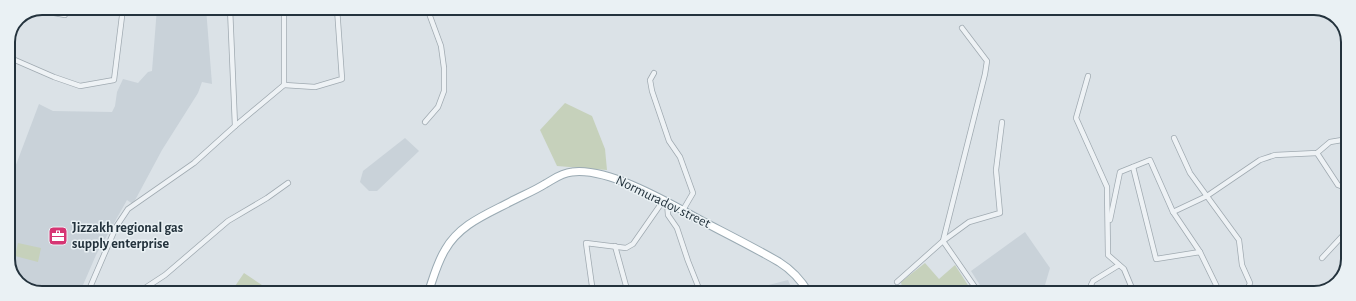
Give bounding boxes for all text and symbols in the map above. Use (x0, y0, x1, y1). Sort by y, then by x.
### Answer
street label: Normuradov street (614, 173, 713, 231)
place label: Jizzakh regional gas supply enterprise (72, 221, 183, 251)
office icon: Jizzakh regional gas supply enterprise (47, 225, 69, 247)

